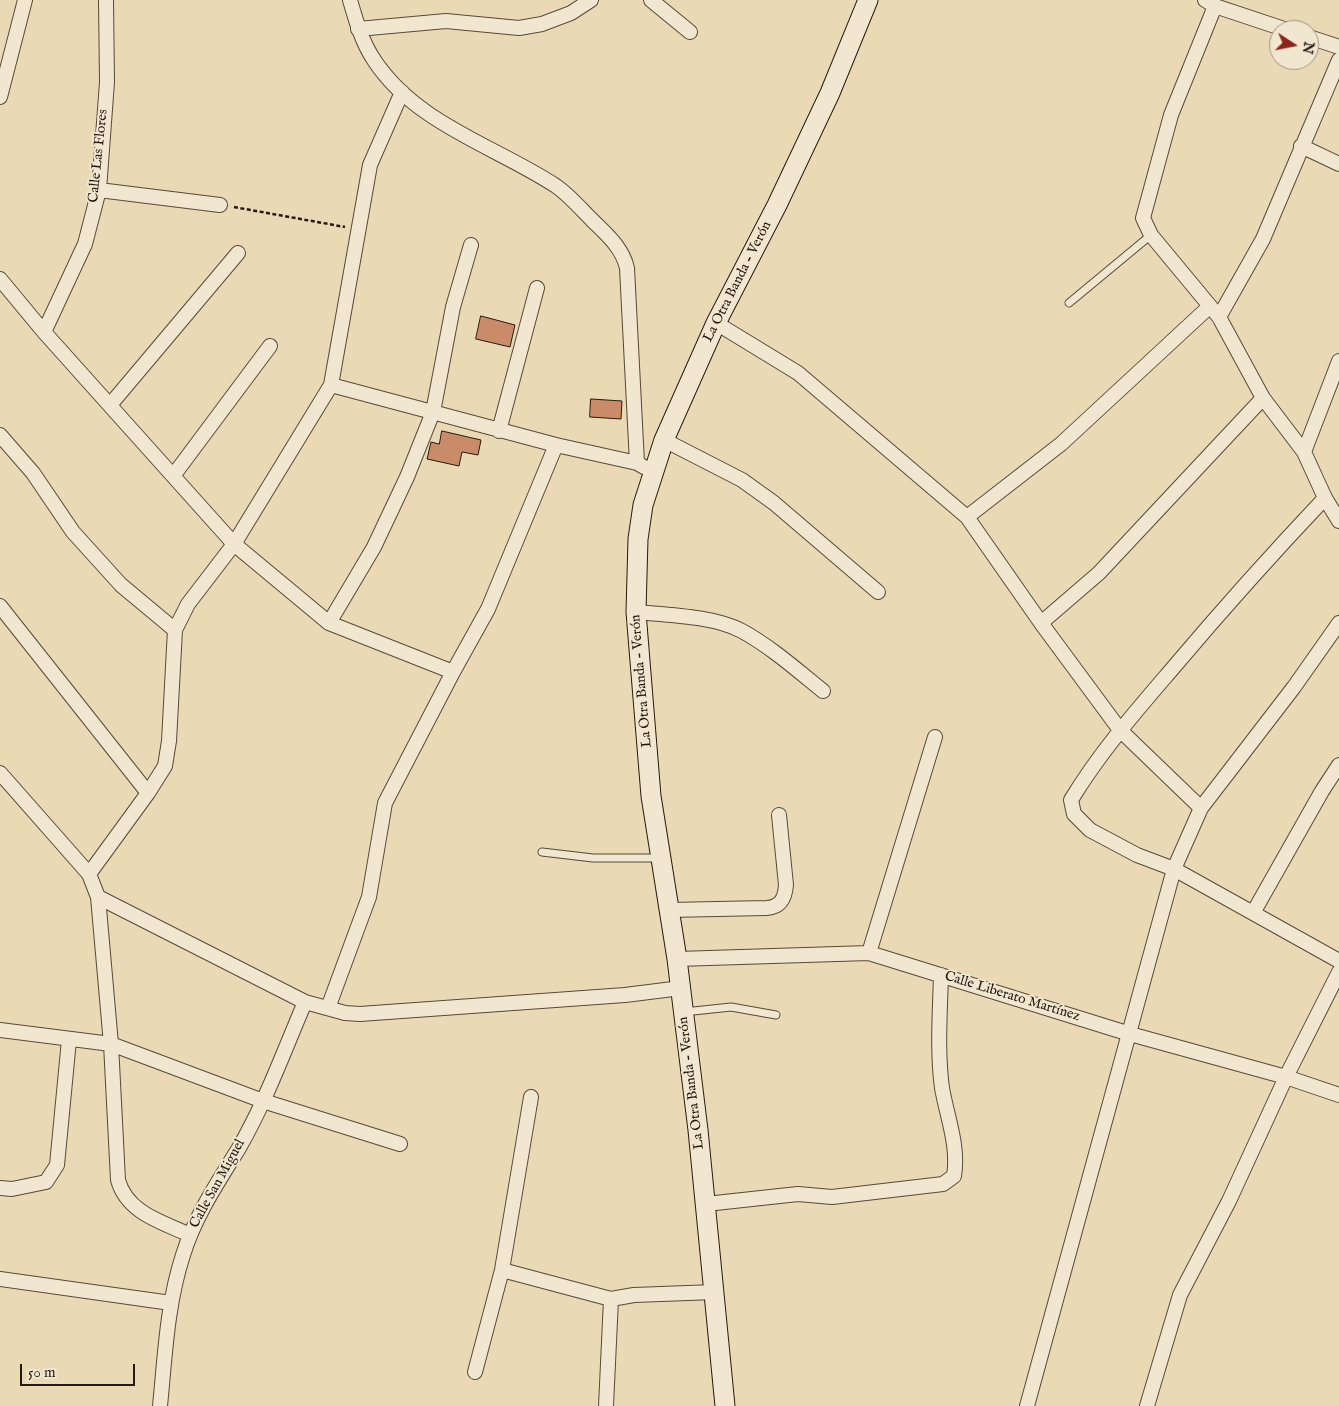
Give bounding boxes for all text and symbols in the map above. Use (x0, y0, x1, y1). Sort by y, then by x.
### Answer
north arrow (1269, 20, 1319, 70)
text: N (1298, 40, 1318, 55)
street label: Calle Las Flores (86, 109, 112, 203)
street label: La Otra Banda - Verón (700, 219, 776, 345)
street label: La Otra Banda - Verón (628, 614, 656, 748)
street label: Calle Liberato Martínez (942, 968, 1082, 1026)
street label: La Otra Banda - Verón (676, 1016, 708, 1150)
street label: Calle San Miguel (187, 1137, 249, 1231)
scale bar (22, 1354, 138, 1386)
text: 50 m (28, 1363, 56, 1382)

